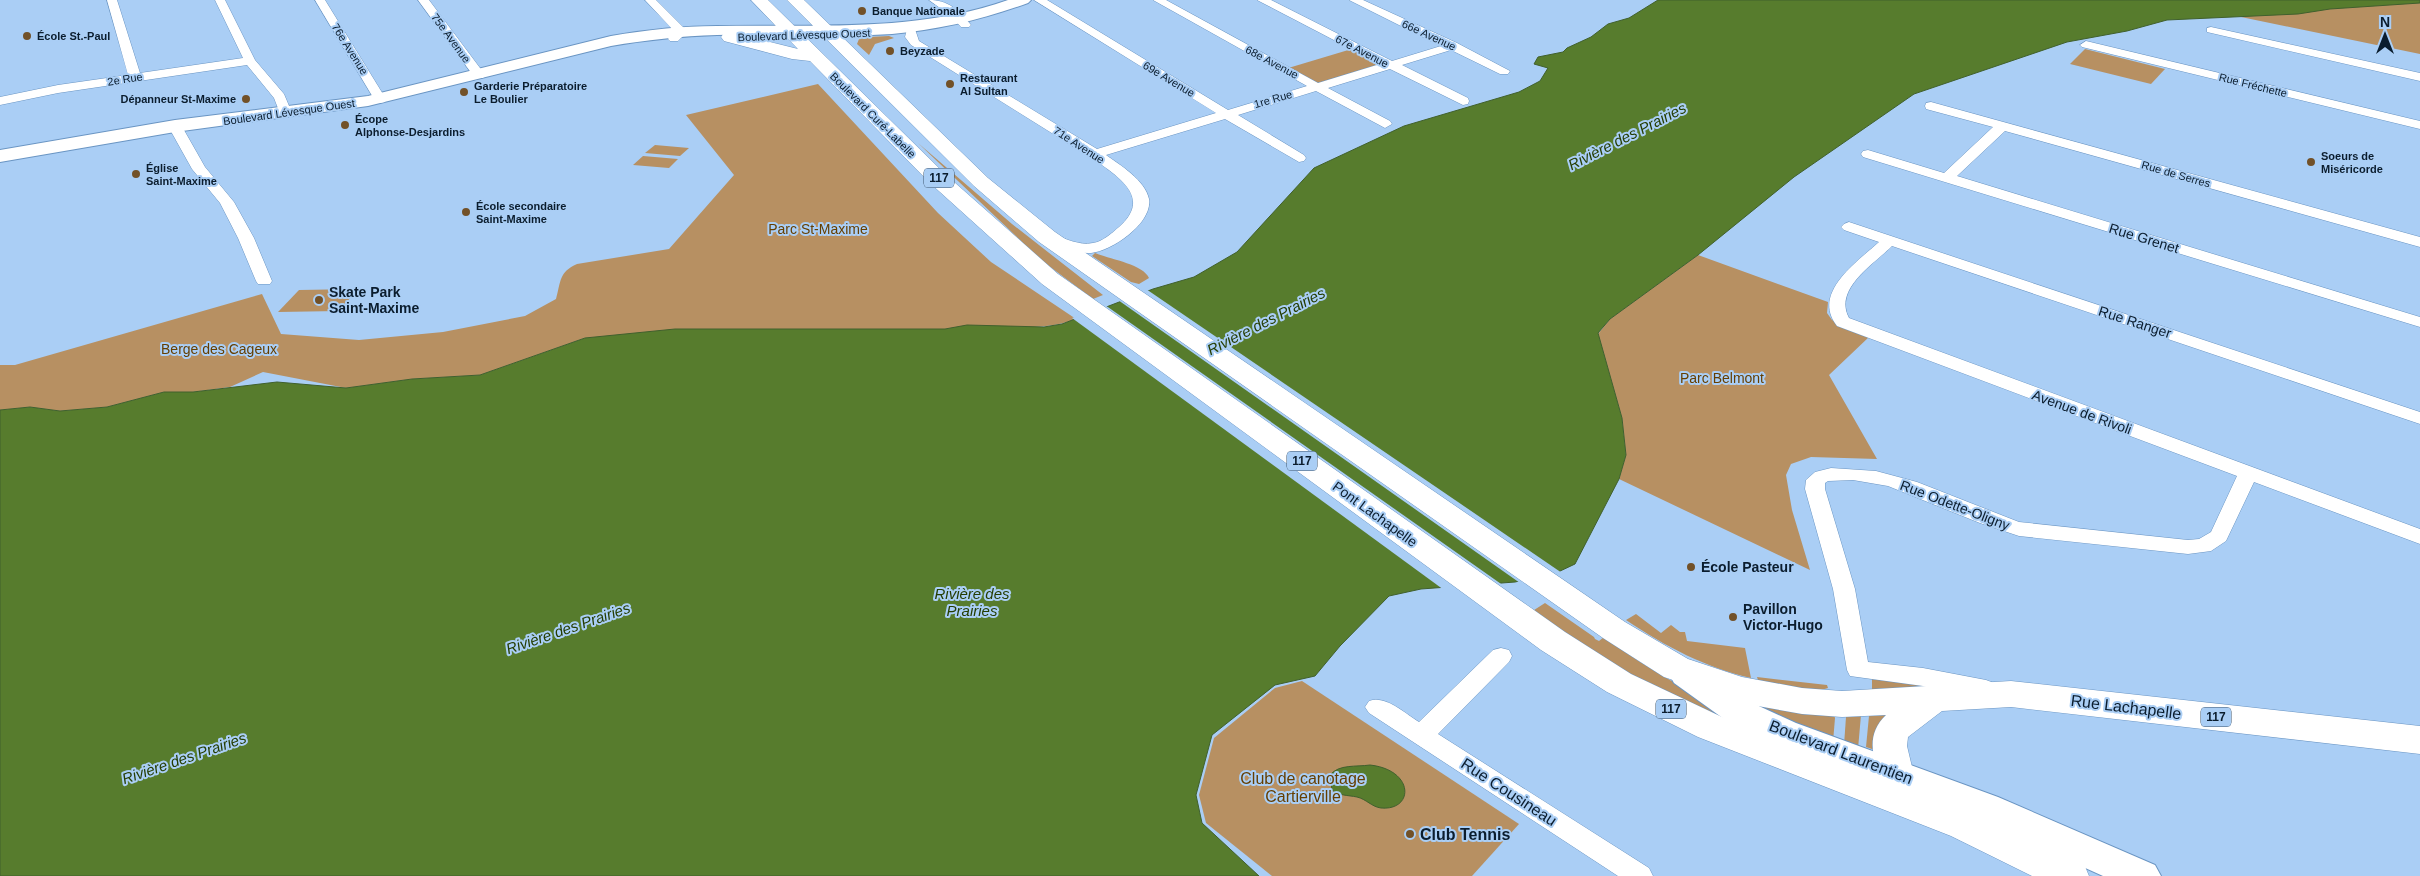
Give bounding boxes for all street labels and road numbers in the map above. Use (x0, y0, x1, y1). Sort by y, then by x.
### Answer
street label: 75e Avenue (429, 11, 473, 65)
street label: 66e Avenue (1400, 17, 1458, 53)
street label: 76e Avenue (330, 21, 370, 77)
street label: Boulevard Lévesque Ouest (737, 27, 871, 43)
street label: 67e Avenue (1333, 33, 1391, 69)
street label: 68e Avenue (1244, 43, 1300, 81)
street label: 69e Avenue (1141, 59, 1197, 99)
street label: 2e Rue (107, 70, 143, 88)
street label: Boulevard Curé-Labelle (828, 70, 918, 160)
street label: Rue Fréchette (2218, 71, 2288, 99)
street label: 1re Rue (1253, 88, 1293, 110)
street label: Boulevard Lévesque Ouest (222, 97, 356, 127)
street label: 71e Avenue (1051, 124, 1107, 166)
street label: Rue de Serres (2140, 158, 2212, 190)
road number: 117 (924, 168, 954, 188)
street label: Rue Grenet (2107, 220, 2181, 256)
street label: Rue Ranger (2097, 303, 2174, 341)
street label: Avenue de Rivoli (2030, 387, 2134, 437)
road number: 117 (1287, 452, 1317, 471)
street label: Rue Odette-Oligny (1898, 477, 2012, 533)
street label: Pont Lachapelle (1330, 478, 1420, 550)
street label: Rue Lachapelle (2070, 692, 2182, 722)
road number: 117 (1656, 700, 1686, 719)
road number: 117 (2201, 708, 2231, 726)
street label: Boulevard Laurentien (1767, 717, 1915, 787)
street label: Rue Cousineau (1458, 755, 1560, 829)

